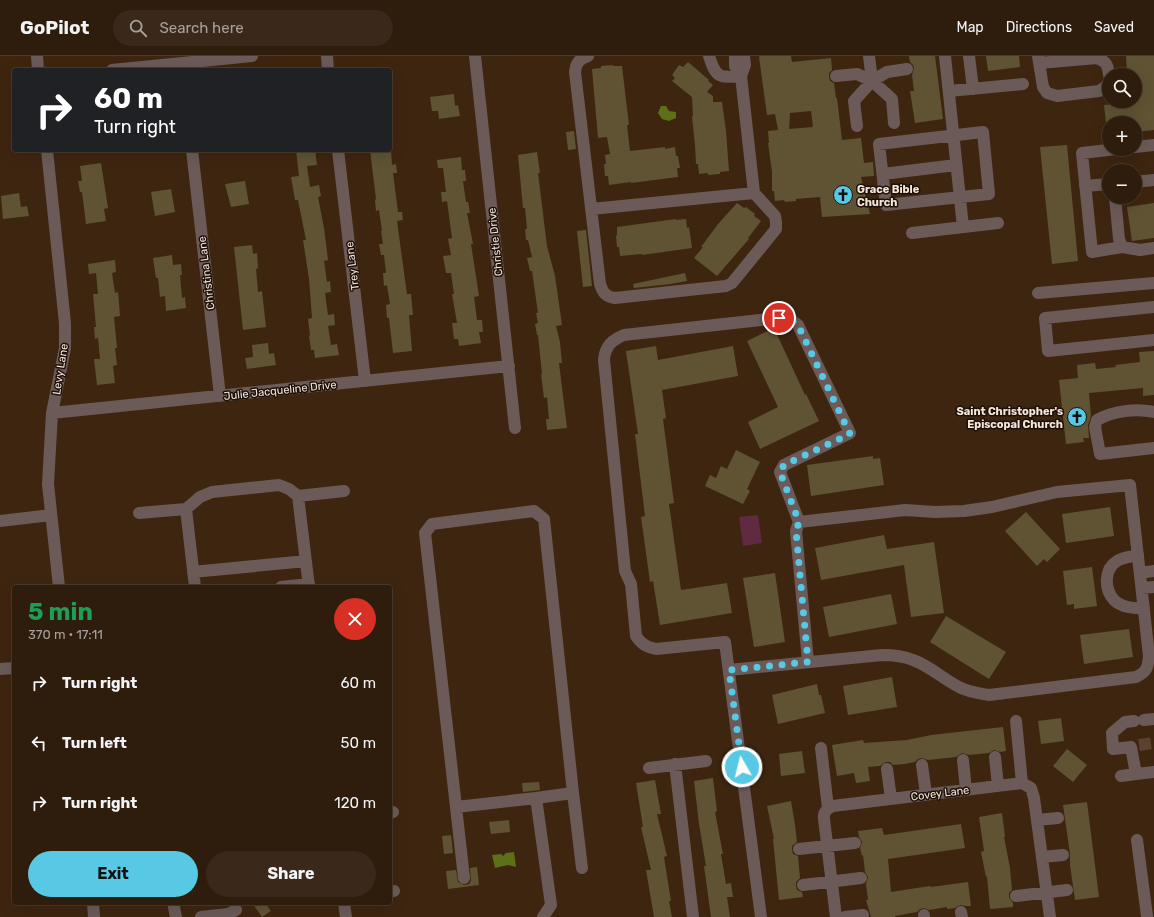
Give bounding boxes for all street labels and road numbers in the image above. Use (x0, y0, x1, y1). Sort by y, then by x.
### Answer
street label: Christie Drive (485, 207, 506, 277)
street label: Christina Lane (196, 235, 217, 310)
street label: Trey Lane (343, 241, 362, 291)
street label: Levy Lane (50, 343, 71, 396)
street label: Julie Jacqueline Drive (223, 378, 337, 403)
street label: Covey Lane (910, 783, 970, 804)

